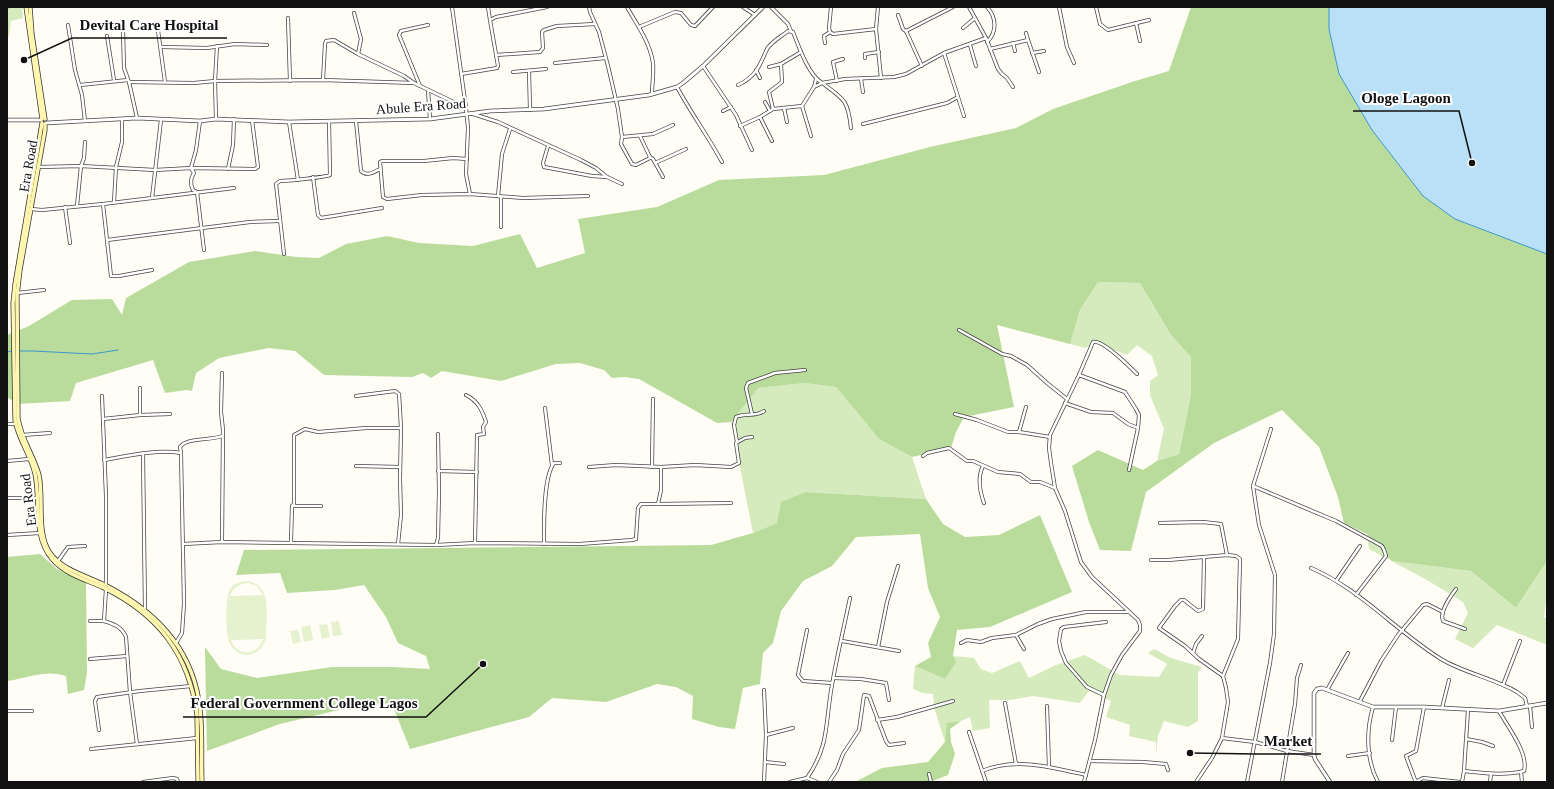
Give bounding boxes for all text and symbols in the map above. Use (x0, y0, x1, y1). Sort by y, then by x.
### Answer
callout: Devital Care Hospital (72, 11, 227, 38)
text: Devital Care Hospital (80, 17, 218, 33)
callout: Ologe Lagoon (1353, 84, 1459, 111)
text: Ologe Lagoon (1361, 90, 1451, 106)
street label: Abule Era Road (376, 96, 467, 117)
street label: Era Road (17, 139, 40, 193)
street label: Era Road (18, 473, 39, 527)
callout: Federal Government College Lagos (183, 690, 426, 717)
text: Federal Government College Lagos (190, 695, 418, 711)
callout: Market (1256, 727, 1321, 754)
text: Market (1264, 733, 1312, 749)

